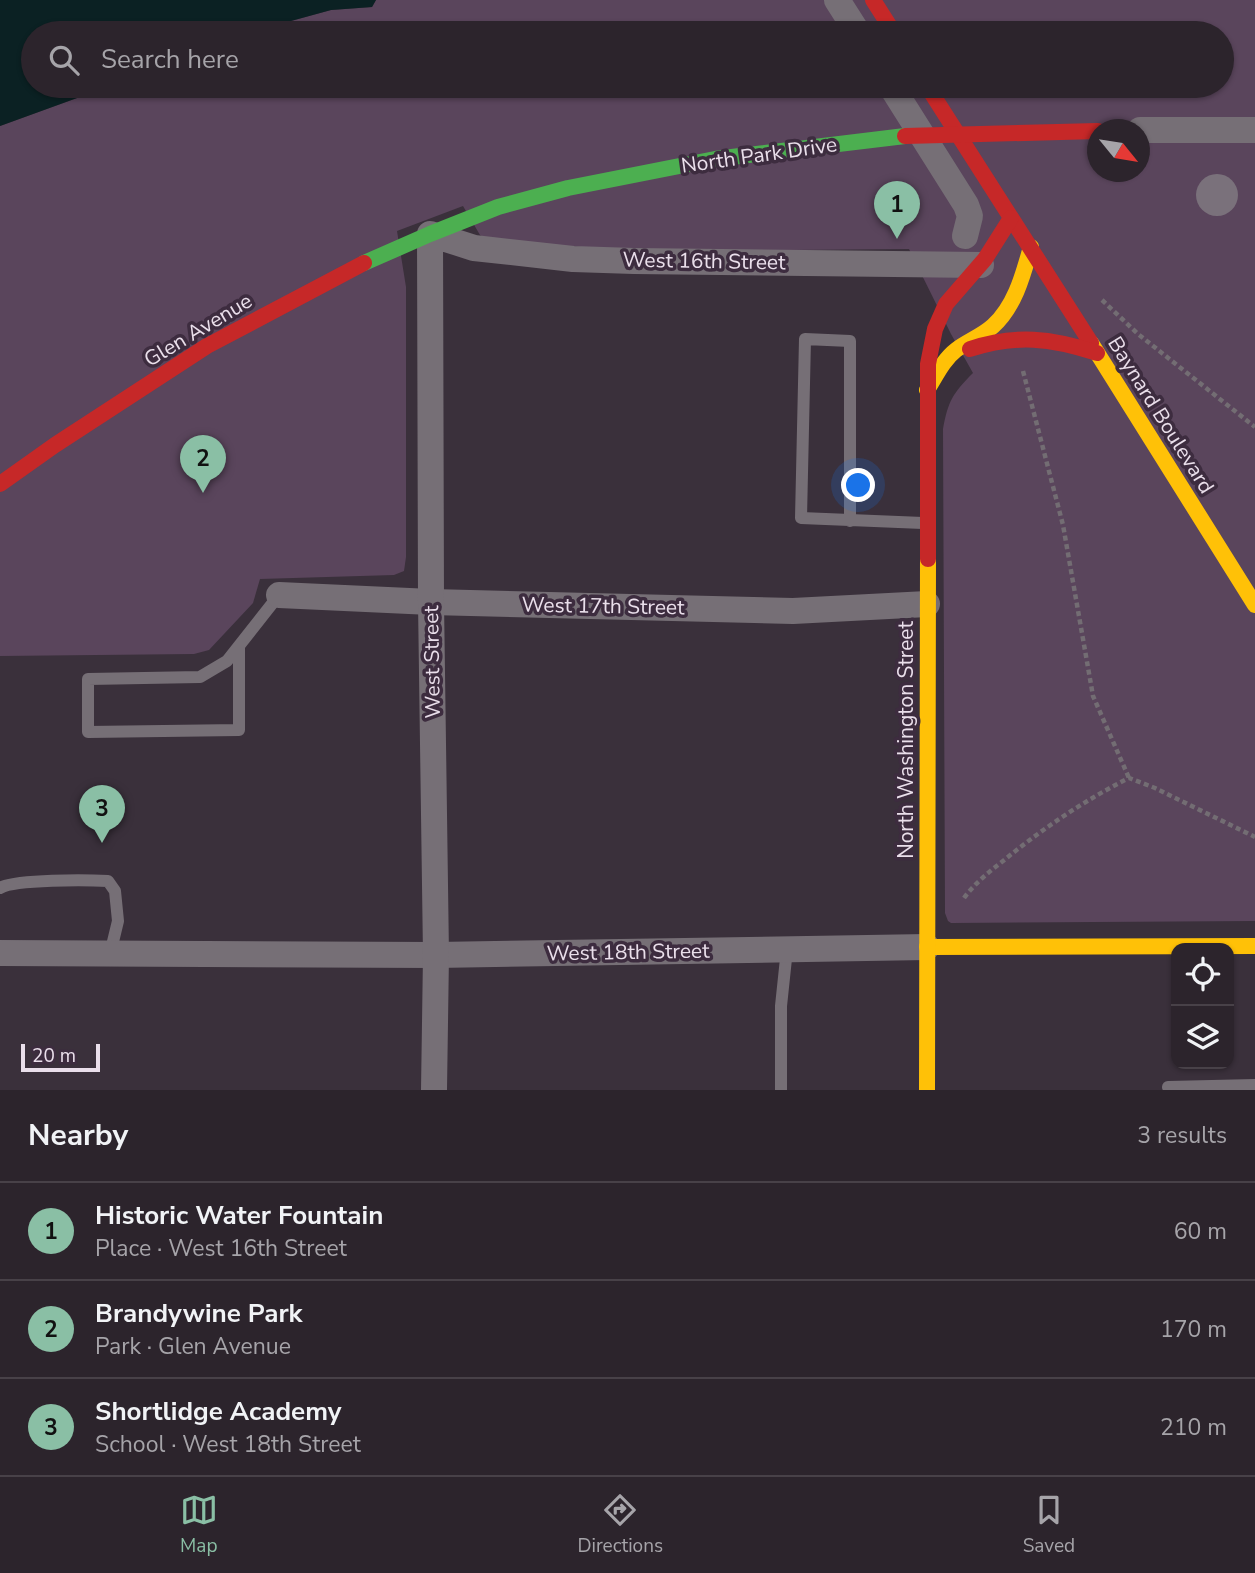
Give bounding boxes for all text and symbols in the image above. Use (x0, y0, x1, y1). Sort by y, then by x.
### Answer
search box (21, 21, 1234, 98)
icon: search (45, 41, 83, 79)
text: Search here (101, 42, 239, 77)
north arrow (1087, 119, 1150, 182)
street label: North Park Drive (679, 130, 839, 180)
pin: 1 (874, 181, 920, 239)
street label: West 16th Street (622, 246, 786, 276)
street label: Glen Avenue (139, 287, 257, 373)
street label: Baynard Boulevard (1101, 331, 1221, 499)
pin: 2 (180, 435, 226, 493)
your location (841, 468, 875, 502)
street label: West 17th Street (521, 591, 685, 621)
street label: West Street (417, 605, 447, 719)
street label: North Washington Street (892, 621, 920, 859)
pin: 3 (79, 785, 125, 843)
street label: West 18th Street (546, 937, 710, 967)
map controls (1171, 943, 1234, 1069)
button: locate (1171, 943, 1234, 1006)
button: layers (1171, 1006, 1234, 1069)
scale bar (21, 1041, 100, 1073)
text: 20 m (32, 1043, 76, 1069)
text: Nearby (28, 1115, 128, 1156)
text: 3 results (1137, 1120, 1227, 1151)
text: Historic Water Fountain (95, 1198, 383, 1233)
text: 1 (44, 1216, 58, 1247)
text: 60 m (1174, 1216, 1227, 1247)
text: Place · West 16th Street (95, 1233, 347, 1264)
text: Brandywine Park (95, 1296, 303, 1331)
text: 2 (44, 1314, 58, 1345)
text: 170 m (1160, 1314, 1227, 1345)
text: Park · Glen Avenue (95, 1331, 291, 1362)
text: Shortlidge Academy (95, 1394, 342, 1429)
text: 3 (44, 1412, 58, 1443)
text: 210 m (1160, 1412, 1227, 1443)
text: School · West 18th Street (95, 1429, 361, 1460)
tab: Map (180, 1491, 218, 1559)
tab: Directions (577, 1491, 663, 1559)
tab: Saved (1023, 1491, 1075, 1559)

